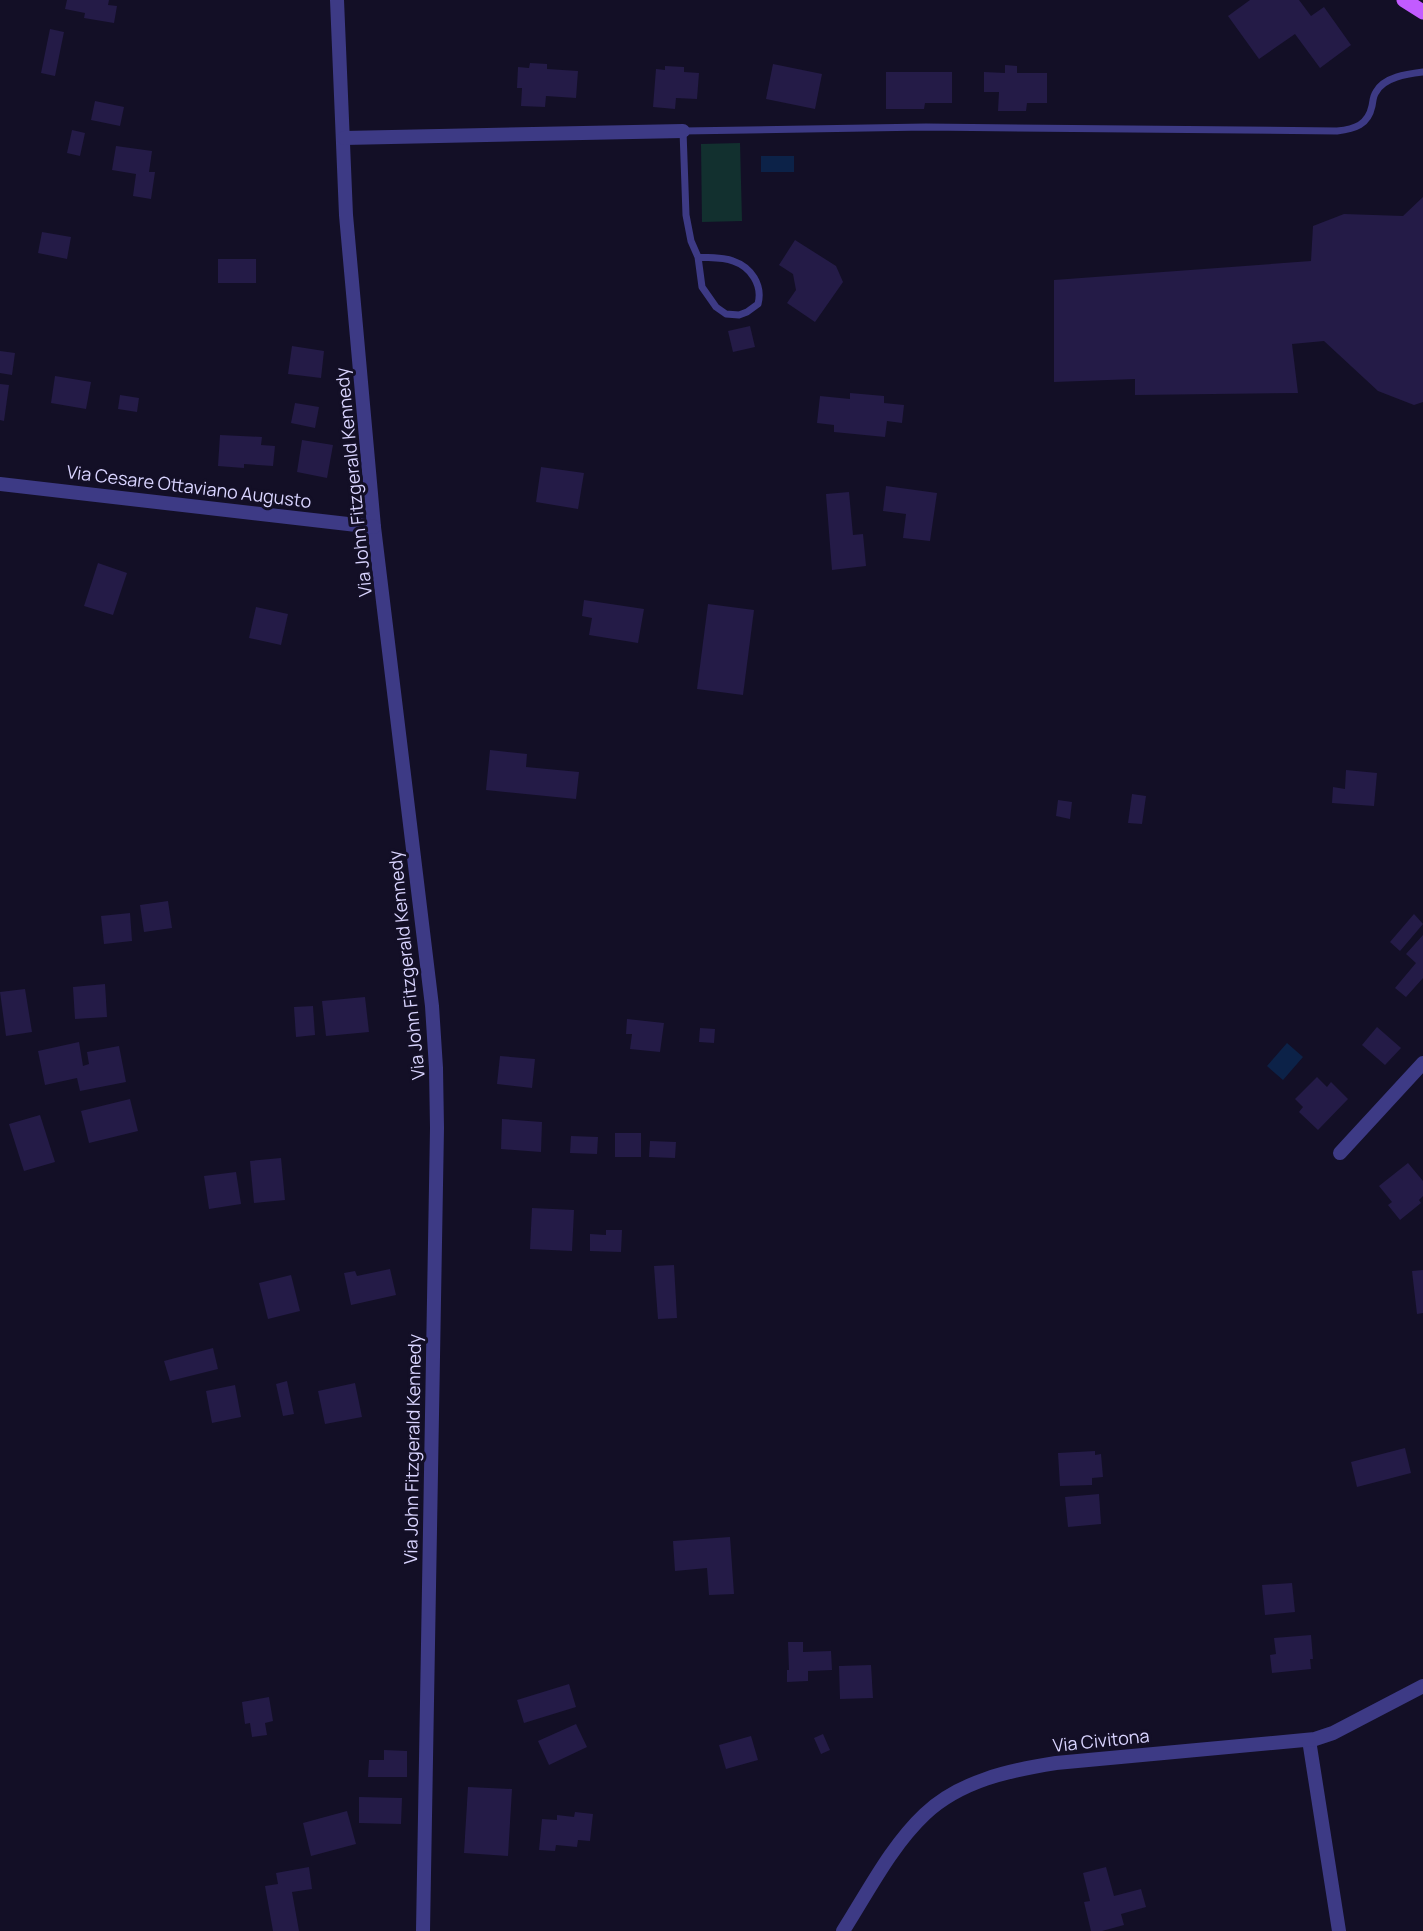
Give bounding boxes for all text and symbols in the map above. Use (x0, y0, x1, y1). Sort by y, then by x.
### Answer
street label: Via John Fitzgerald Kennedy (329, 366, 377, 598)
street label: Via Cesare Ottaviano Augusto (65, 459, 313, 513)
street label: Via John Fitzgerald Kennedy (382, 849, 430, 1081)
street label: Via John Fitzgerald Kennedy (398, 1333, 426, 1564)
street label: Via Civitona (1051, 1723, 1150, 1757)

